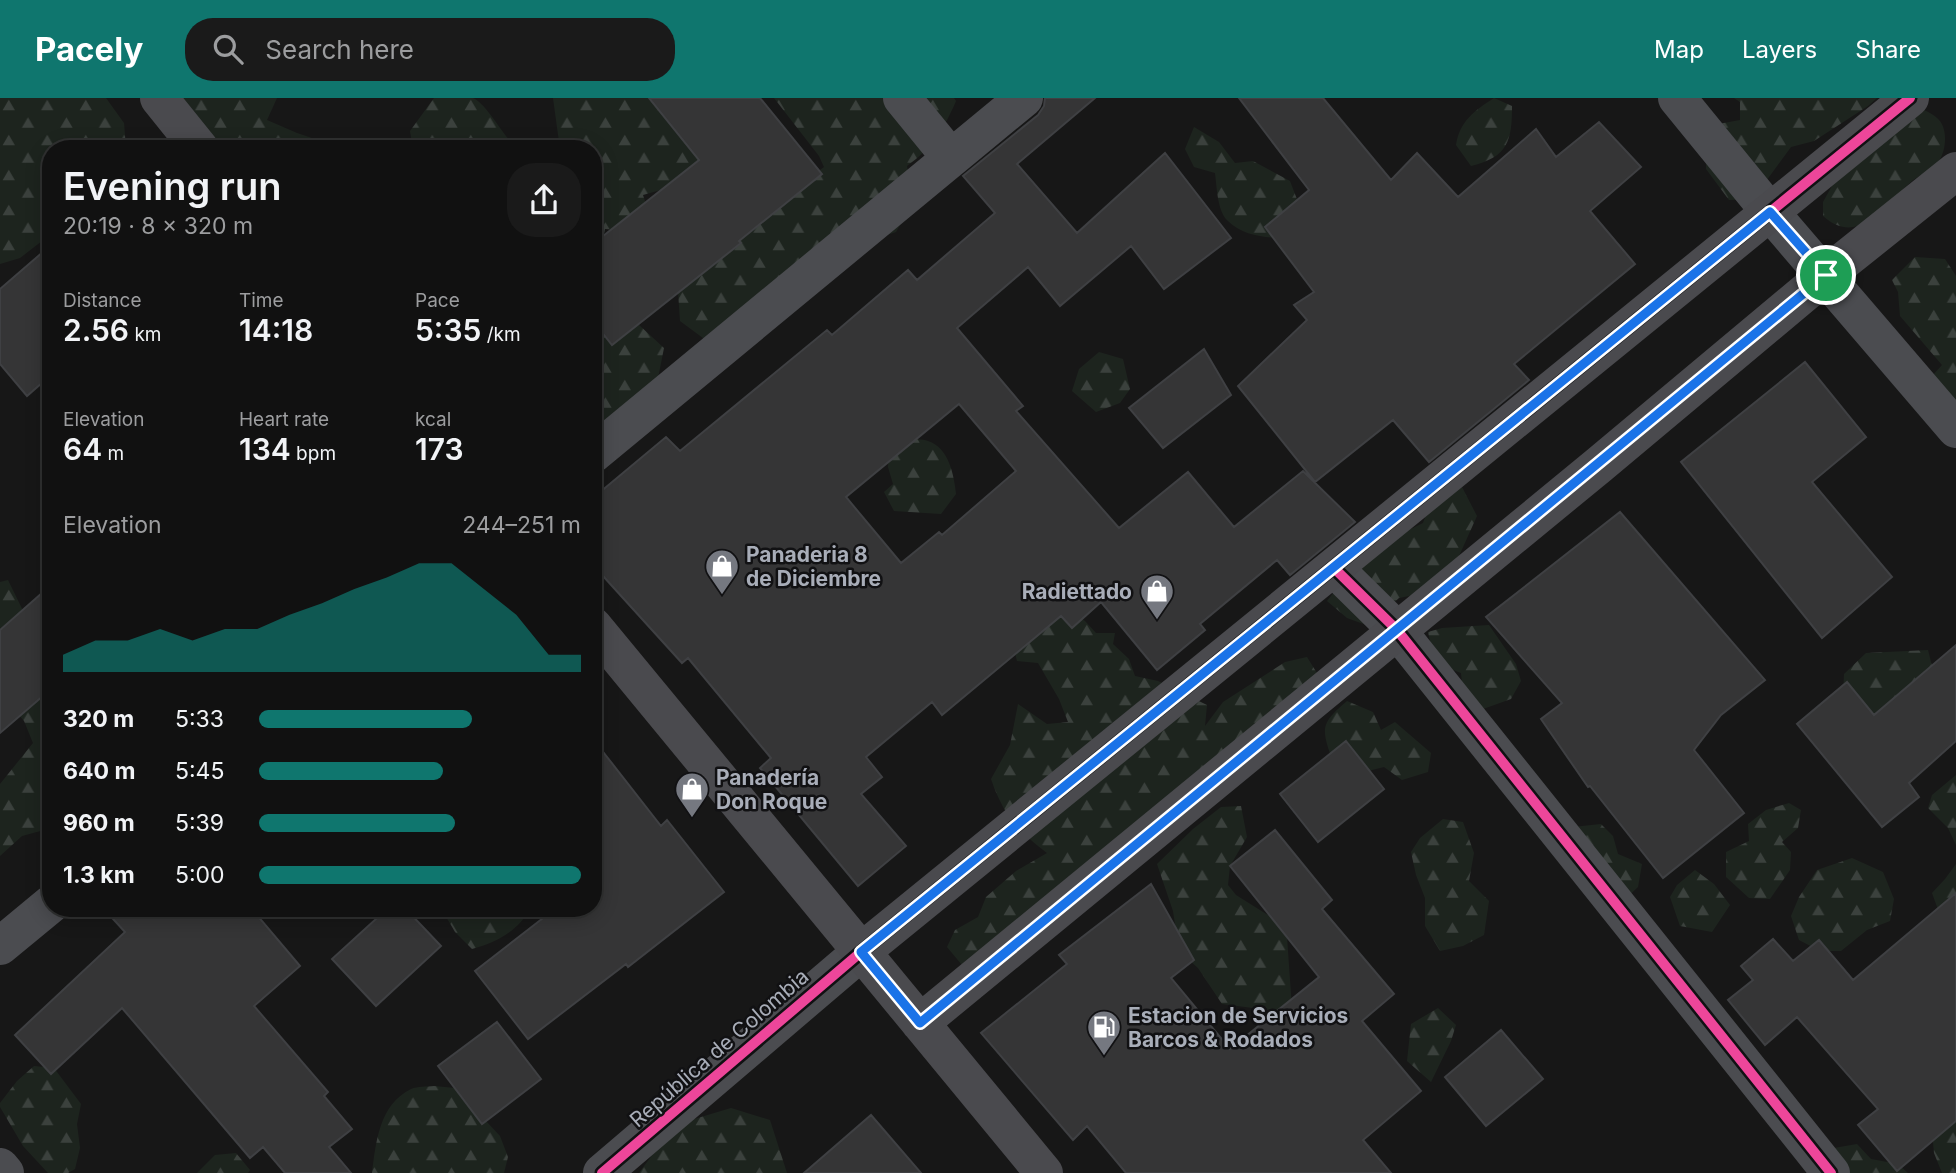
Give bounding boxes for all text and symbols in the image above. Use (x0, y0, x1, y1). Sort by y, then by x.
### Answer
search box (185, 18, 675, 81)
text: Pacely (35, 29, 143, 69)
icon: search (209, 30, 247, 68)
text: Search here (265, 34, 414, 65)
text: Map (1654, 35, 1704, 64)
text: Layers (1742, 35, 1817, 64)
text: Share (1855, 35, 1921, 64)
text: Evening run (63, 163, 281, 209)
button: share (507, 163, 581, 237)
text: 20:19 · 8 × 320 m (63, 212, 253, 240)
pin (1796, 245, 1856, 305)
icon: arrive (1807, 256, 1845, 294)
text: Distance (63, 289, 141, 312)
text: Time (239, 289, 284, 312)
text: Pace (415, 289, 460, 312)
text: 2.56 (63, 312, 129, 348)
text: 14:18 (239, 312, 313, 348)
text: 5:35 (415, 312, 481, 348)
text: km (129, 323, 161, 346)
text: /km (481, 323, 521, 346)
text: Elevation (63, 408, 144, 431)
text: Heart rate (239, 408, 329, 431)
text: kcal (415, 408, 451, 431)
text: 64 (63, 431, 102, 467)
text: 134 (239, 431, 291, 467)
text: 173 (415, 431, 464, 467)
text: m (102, 442, 124, 465)
text: bpm (291, 442, 336, 465)
text: Elevation (63, 511, 162, 539)
text: 244–251 m (462, 511, 581, 539)
place label: Panaderia 8 de Diciembre (746, 542, 881, 591)
shop icon: Panaderia 8 de Diciembre (703, 547, 741, 596)
shop icon: Radiettado (1138, 572, 1176, 621)
place label: Radiettado (1022, 579, 1132, 604)
text: 320 m (63, 705, 134, 733)
text: 5:33 (175, 705, 224, 733)
text: 640 m (63, 757, 135, 785)
text: 5:45 (175, 757, 224, 785)
place label: Panadería Don Roque (716, 765, 827, 814)
shop icon: Panadería Don Roque (673, 770, 711, 819)
text: 960 m (63, 809, 135, 837)
text: 5:39 (175, 809, 224, 837)
text: 1.3 km (63, 861, 135, 889)
text: 5:00 (175, 861, 225, 889)
street label: República de Colombia (625, 964, 813, 1132)
place label: Estacion de Servicios Barcos & Rodados (1128, 1003, 1348, 1052)
fuel station icon: Estacion de Servicios Barcos & Rodados (1085, 1008, 1123, 1057)

